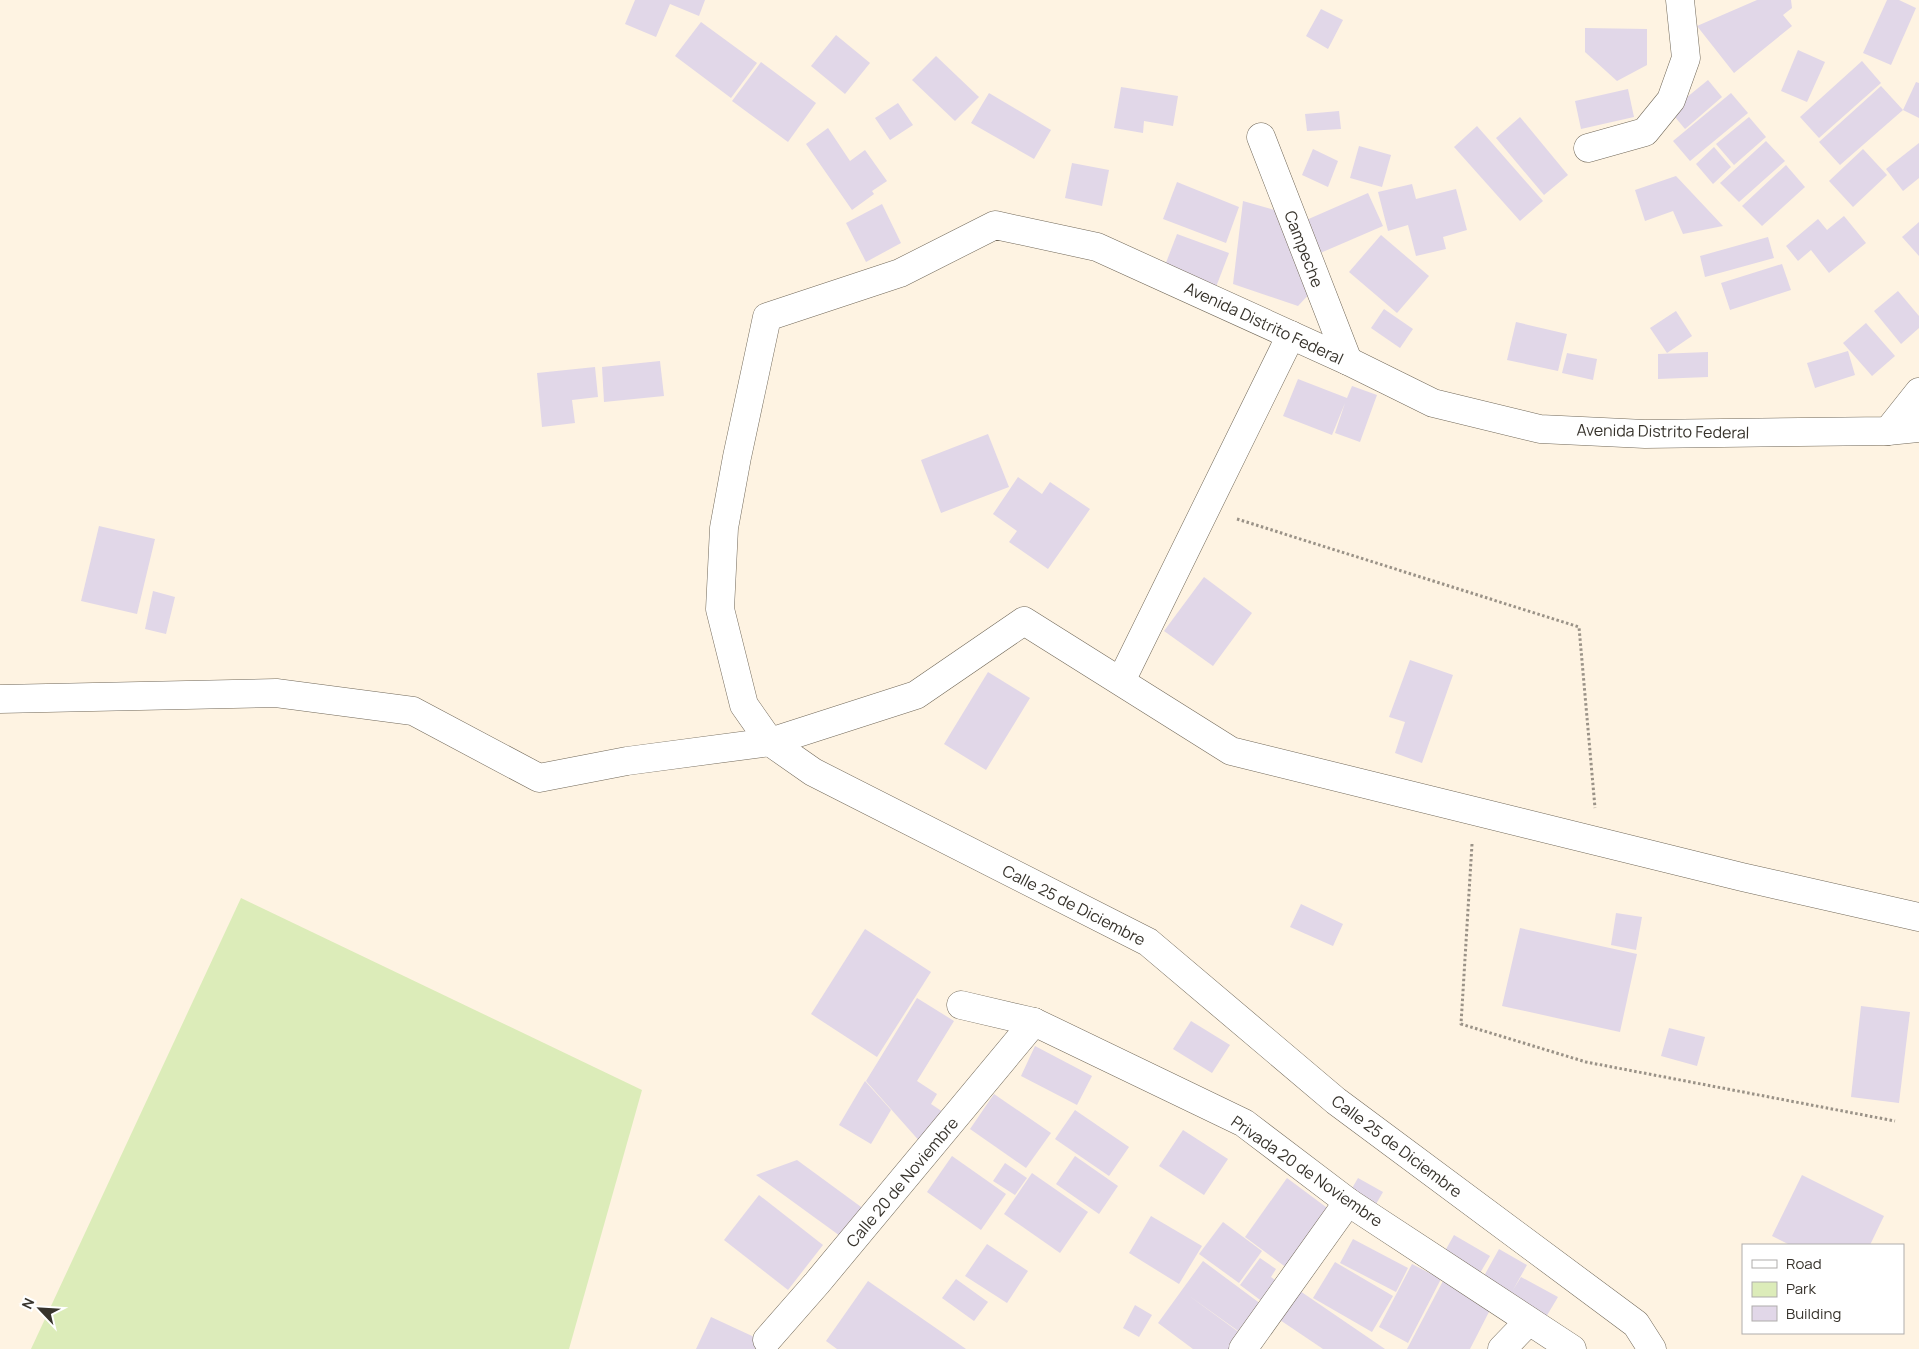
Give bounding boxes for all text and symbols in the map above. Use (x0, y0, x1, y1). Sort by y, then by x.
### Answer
street label: Campeche (1279, 208, 1329, 290)
street label: Avenida Distrito Federal (1181, 277, 1347, 369)
street label: Avenida Distrito Federal (1576, 418, 1750, 444)
street label: Calle 25 de Diciembre (999, 859, 1149, 951)
street label: Calle 25 de Diciembre (1327, 1090, 1467, 1202)
street label: Privada 20 de Noviembre (1227, 1110, 1387, 1232)
street label: Calle 20 de Noviembre (841, 1112, 963, 1252)
legend (1742, 1244, 1904, 1334)
text: Road (1786, 1253, 1822, 1274)
text: Park (1786, 1278, 1816, 1299)
north arrow (15, 1284, 65, 1334)
text: N (17, 1295, 39, 1312)
text: Building (1786, 1303, 1841, 1324)

